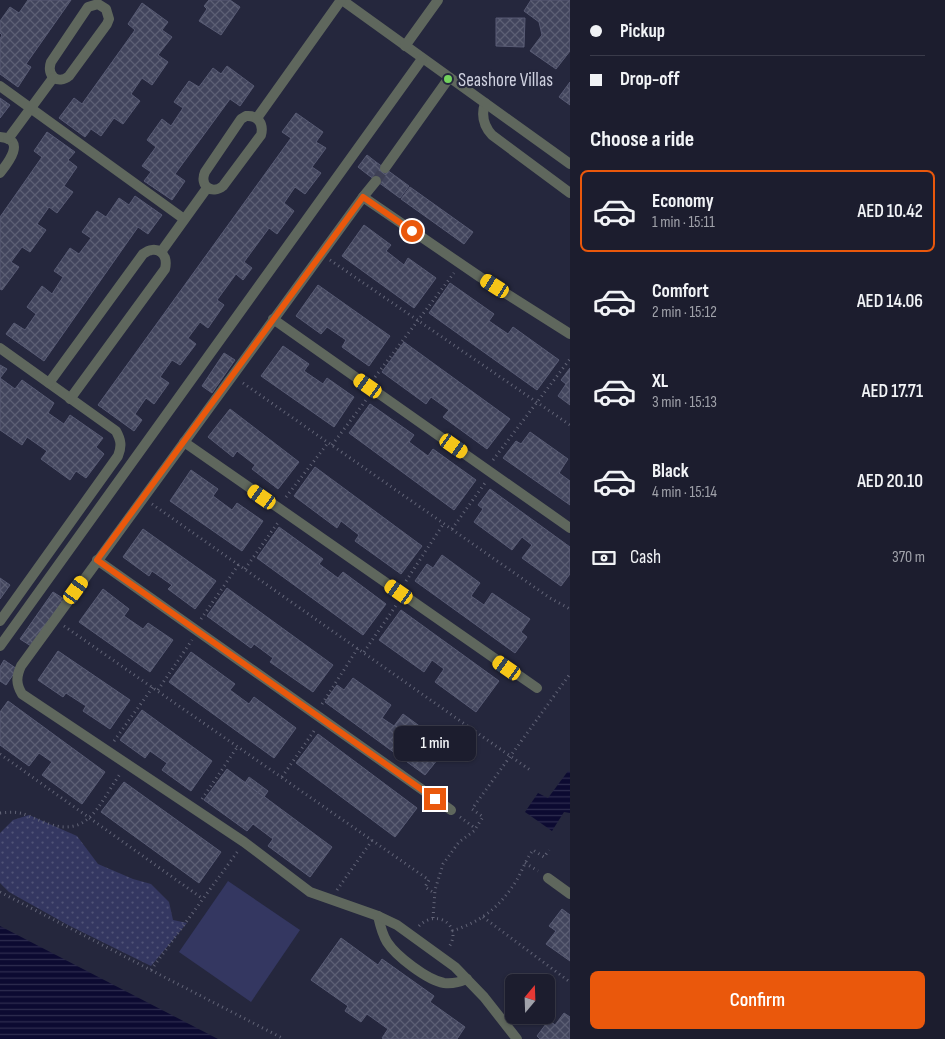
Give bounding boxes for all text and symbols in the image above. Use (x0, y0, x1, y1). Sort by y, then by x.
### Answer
text: Pickup (620, 20, 665, 43)
text: Drop-off (620, 68, 680, 91)
place label: Seashore Villas (458, 69, 553, 92)
marker: Seashore Villas (442, 73, 454, 85)
text: Choose a ride (590, 126, 694, 153)
icon: car (592, 189, 637, 234)
text: Economy (652, 190, 714, 213)
text: AED 10.42 (858, 200, 923, 223)
text: 1 min · 15:11 (652, 213, 715, 232)
route start (401, 220, 423, 242)
car (478, 272, 511, 300)
icon: car (592, 279, 637, 324)
text: Comfort (652, 280, 709, 303)
text: AED 14.06 (857, 290, 923, 313)
text: 2 min · 15:12 (652, 303, 717, 322)
icon: car (592, 369, 637, 414)
text: XL (652, 370, 668, 393)
car (351, 371, 384, 401)
text: AED 17.71 (862, 380, 923, 403)
text: 3 min · 15:13 (652, 393, 717, 412)
car (437, 431, 470, 461)
icon: car (592, 459, 637, 504)
text: Black (652, 460, 689, 483)
text: AED 20.10 (857, 470, 923, 493)
car (245, 482, 278, 512)
text: 4 min · 15:14 (652, 483, 717, 502)
icon: cash (590, 544, 618, 572)
text: Cash (630, 546, 661, 569)
text: 370 m (892, 548, 925, 567)
car (61, 573, 90, 607)
car (382, 577, 415, 607)
car (490, 653, 523, 683)
callout: 1 min (394, 726, 476, 762)
text: 1 min (420, 734, 450, 753)
route end (424, 788, 446, 810)
button: Confirm (590, 971, 925, 1029)
north arrow (505, 974, 555, 1024)
map controls (505, 974, 555, 1024)

